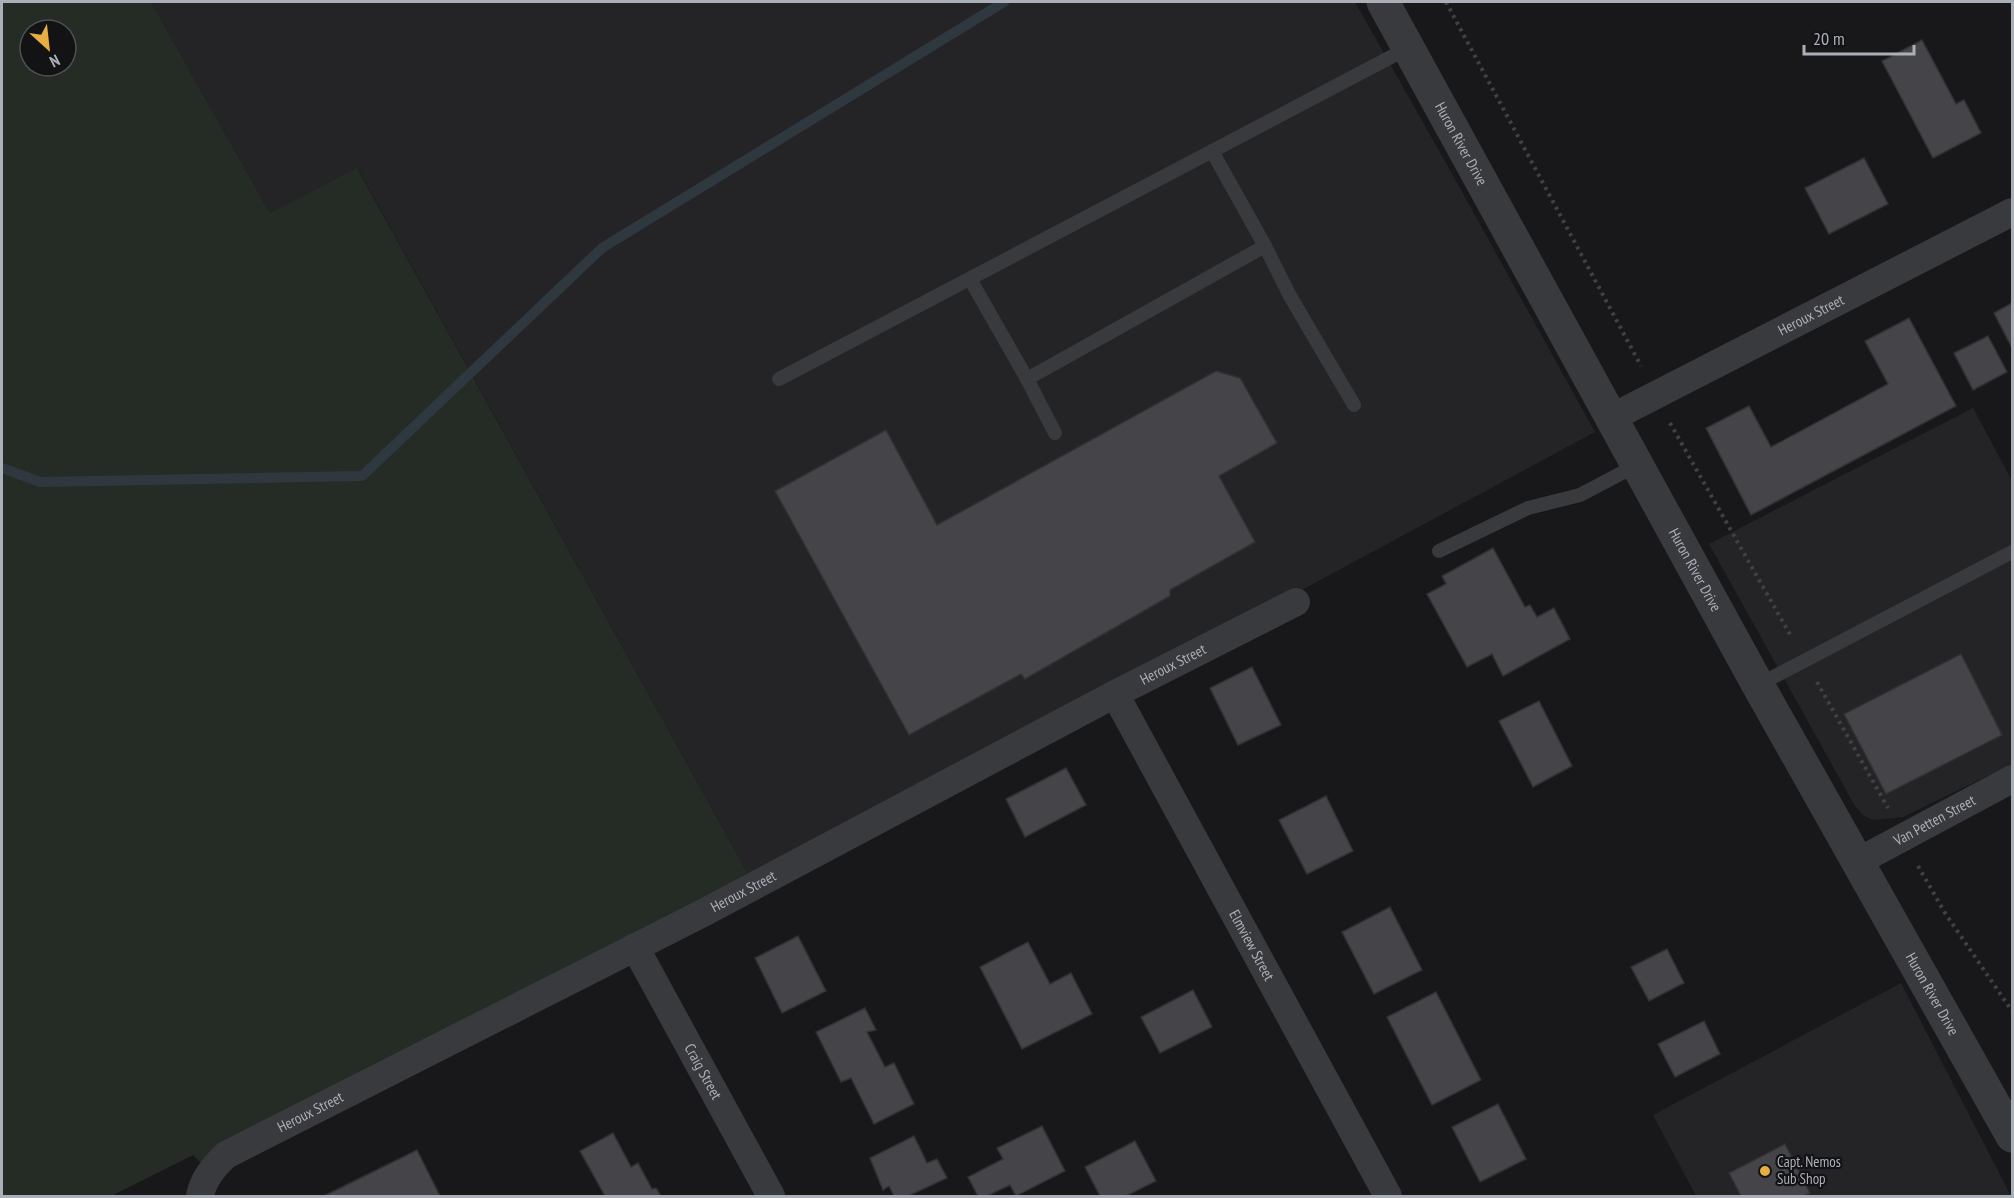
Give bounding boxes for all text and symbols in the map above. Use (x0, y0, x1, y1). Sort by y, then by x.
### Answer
north arrow (18, 18, 78, 78)
scale bar (1804, 18, 1914, 56)
text: 20 m (1813, 27, 1845, 50)
text: N (46, 50, 63, 72)
street label: Huron River Drive (1431, 99, 1492, 189)
street label: Heroux Street (1775, 290, 1847, 340)
street label: Huron River Drive (1665, 525, 1726, 615)
street label: Heroux Street (1137, 639, 1209, 689)
street label: Van Petten Street (1889, 790, 1978, 850)
street label: Heroux Street (707, 866, 779, 916)
street label: Elmview Street (1225, 906, 1279, 984)
street label: Huron River Drive (1902, 949, 1963, 1039)
street label: Craig Street (681, 1040, 726, 1103)
street label: Heroux Street (274, 1087, 346, 1136)
place label: Capt. Nemos Sub Shop (1777, 1152, 1841, 1188)
marker: Capt. Nemos Sub Shop (1758, 1164, 1772, 1178)

